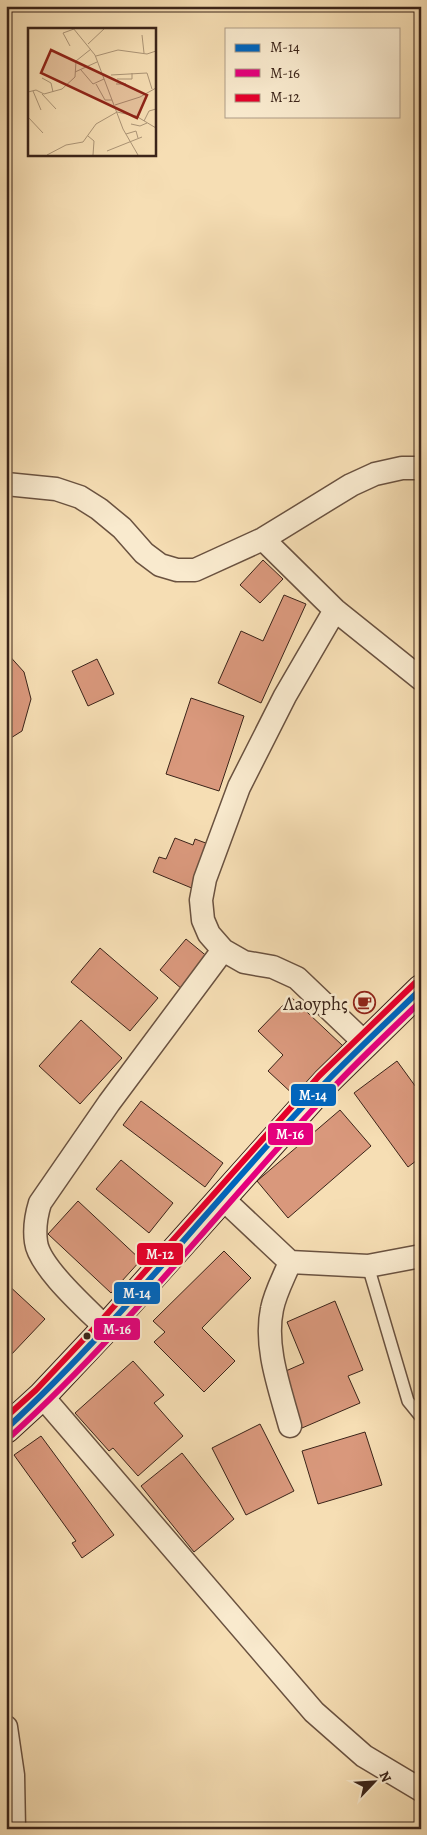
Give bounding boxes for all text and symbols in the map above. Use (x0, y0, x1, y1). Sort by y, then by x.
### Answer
inset map (28, 28, 155, 155)
legend (225, 28, 400, 118)
text: M-14 (270, 37, 300, 57)
text: M-16 (270, 63, 300, 83)
text: M-12 (270, 87, 300, 107)
place label: Λaoyphς (282, 991, 348, 1017)
cafe icon: Λaoyphς (352, 991, 376, 1015)
line badge: M-14 (290, 1083, 337, 1107)
text: M-14 (299, 1086, 327, 1105)
line badge: M-16 (267, 1122, 314, 1146)
text: M-16 (276, 1125, 304, 1144)
line badge: M-12 (136, 1242, 184, 1266)
text: M-12 (146, 1245, 174, 1264)
line badge: M-14 (113, 1281, 161, 1305)
text: M-14 (123, 1284, 151, 1303)
line badge: M-16 (93, 1317, 141, 1341)
text: M-16 (103, 1320, 131, 1339)
unlabelled marker (82, 1331, 92, 1341)
north arrow (350, 1758, 400, 1808)
text: N (375, 1768, 396, 1785)

